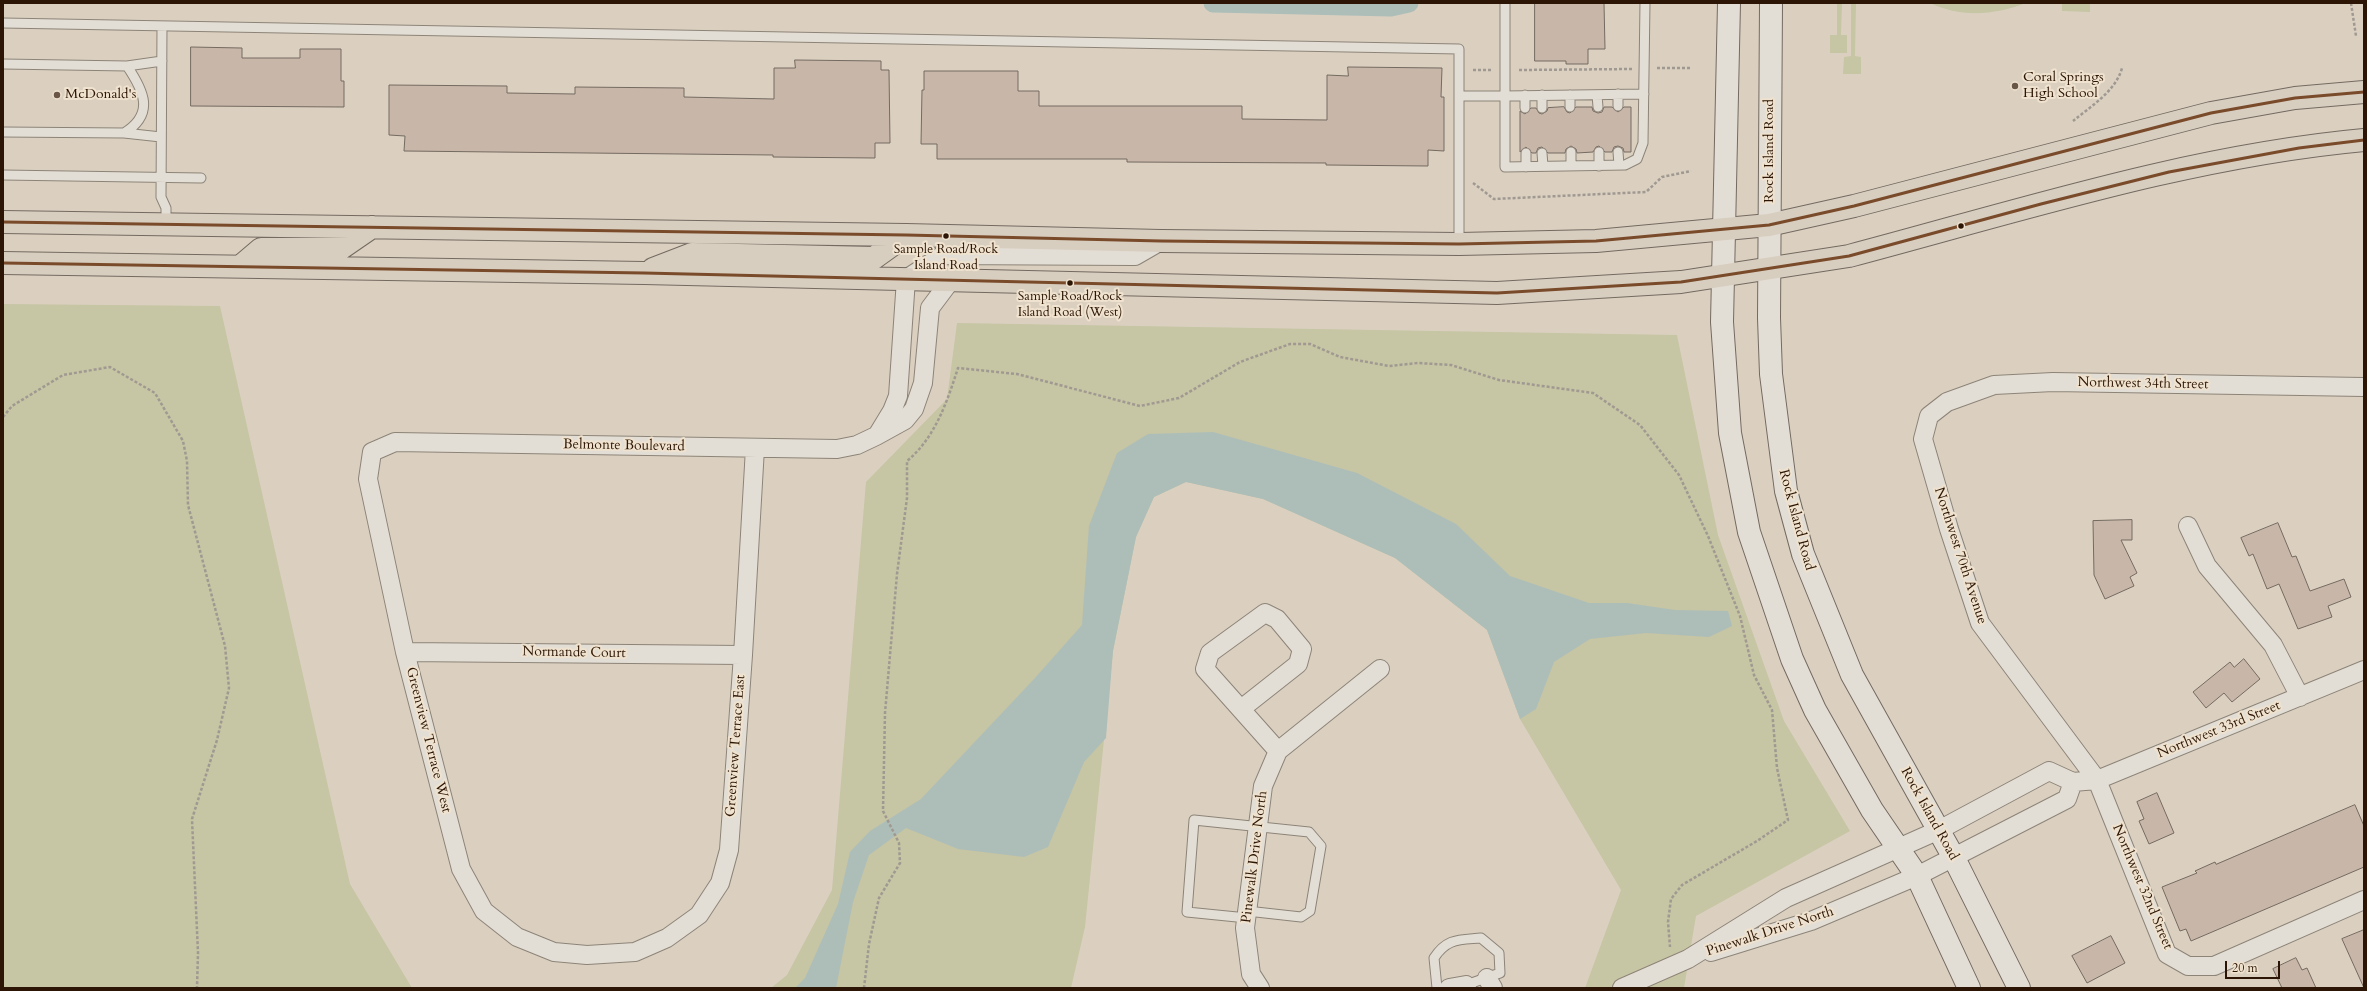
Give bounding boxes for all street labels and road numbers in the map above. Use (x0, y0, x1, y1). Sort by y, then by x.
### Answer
street label: Rock Island Road (1762, 99, 1778, 203)
street label: Northwest 34th Street (2077, 374, 2209, 394)
street label: Belmonte Boulevard (563, 437, 685, 455)
street label: Rock Island Road (1774, 468, 1818, 572)
street label: Northwest 70th Avenue (1930, 486, 1990, 626)
street label: Normande Court (522, 644, 626, 662)
street label: Greenview Terrace West (402, 665, 454, 815)
street label: Greenview Terrace East (723, 674, 749, 818)
street label: Northwest 33rd Street (2155, 698, 2283, 762)
street label: Rock Island Road (1896, 764, 1962, 864)
street label: Pinewalk Drive North (1239, 790, 1271, 924)
street label: Northwest 32nd Street (2108, 822, 2176, 952)
street label: Pinewalk Drive North (1704, 903, 1836, 961)

